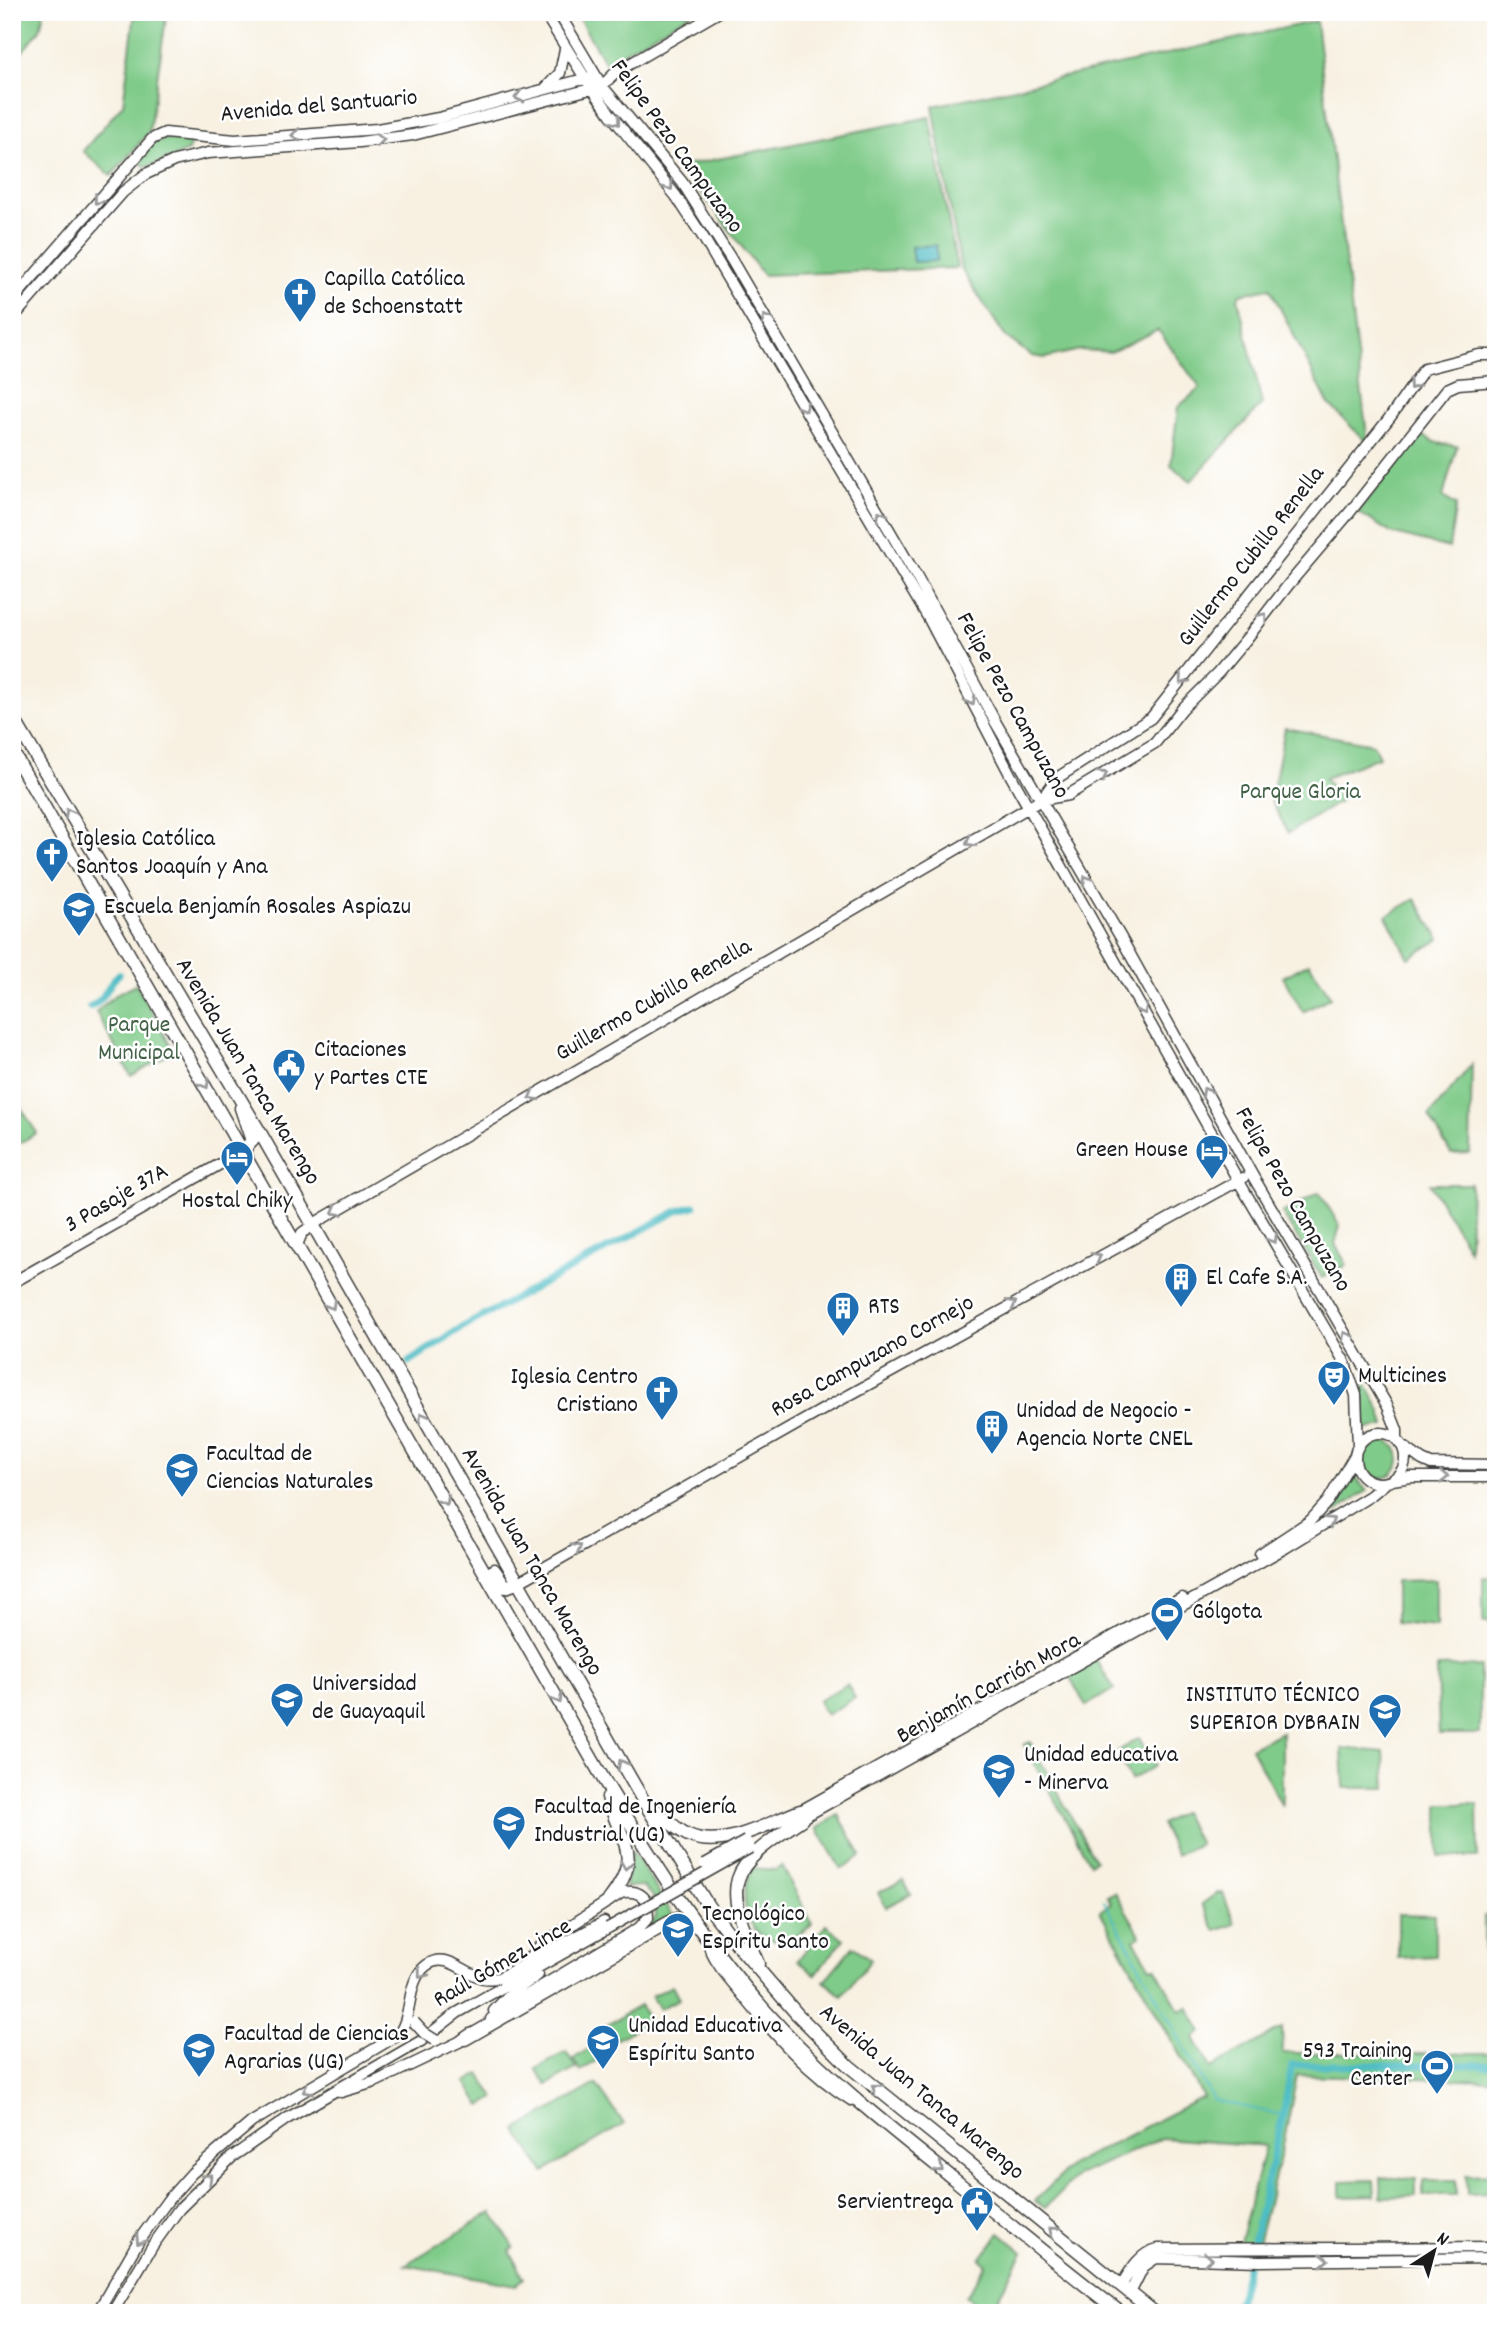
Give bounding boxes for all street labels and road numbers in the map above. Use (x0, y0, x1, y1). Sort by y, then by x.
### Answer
street label: Felipe Pezo Campuzano (601, 53, 751, 241)
street label: Avenida del Santuario (219, 81, 419, 133)
street label: Guillermo Cubillo Renella (1170, 459, 1334, 655)
street label: Felipe Pezo Campuzano (947, 607, 1077, 805)
street label: Guillermo Cubillo Renella (550, 931, 759, 1071)
street label: Avenida Juan Tanca Marengo (166, 952, 328, 1192)
street label: Felipe Pezo Campuzano (1225, 1101, 1359, 1299)
street label: 3 Pasaje 37A (59, 1156, 175, 1242)
street label: Rosa Campuzano Cornejo (765, 1287, 981, 1427)
street label: Avenida Juan Tanca Marengo (451, 1441, 611, 1683)
street label: Benjamín Carrión Mora (891, 1624, 1088, 1754)
street label: Raúl Gómez Lince (428, 1911, 578, 2017)
street label: Avenida Juan Tanca Marengo (811, 1997, 1031, 2189)

